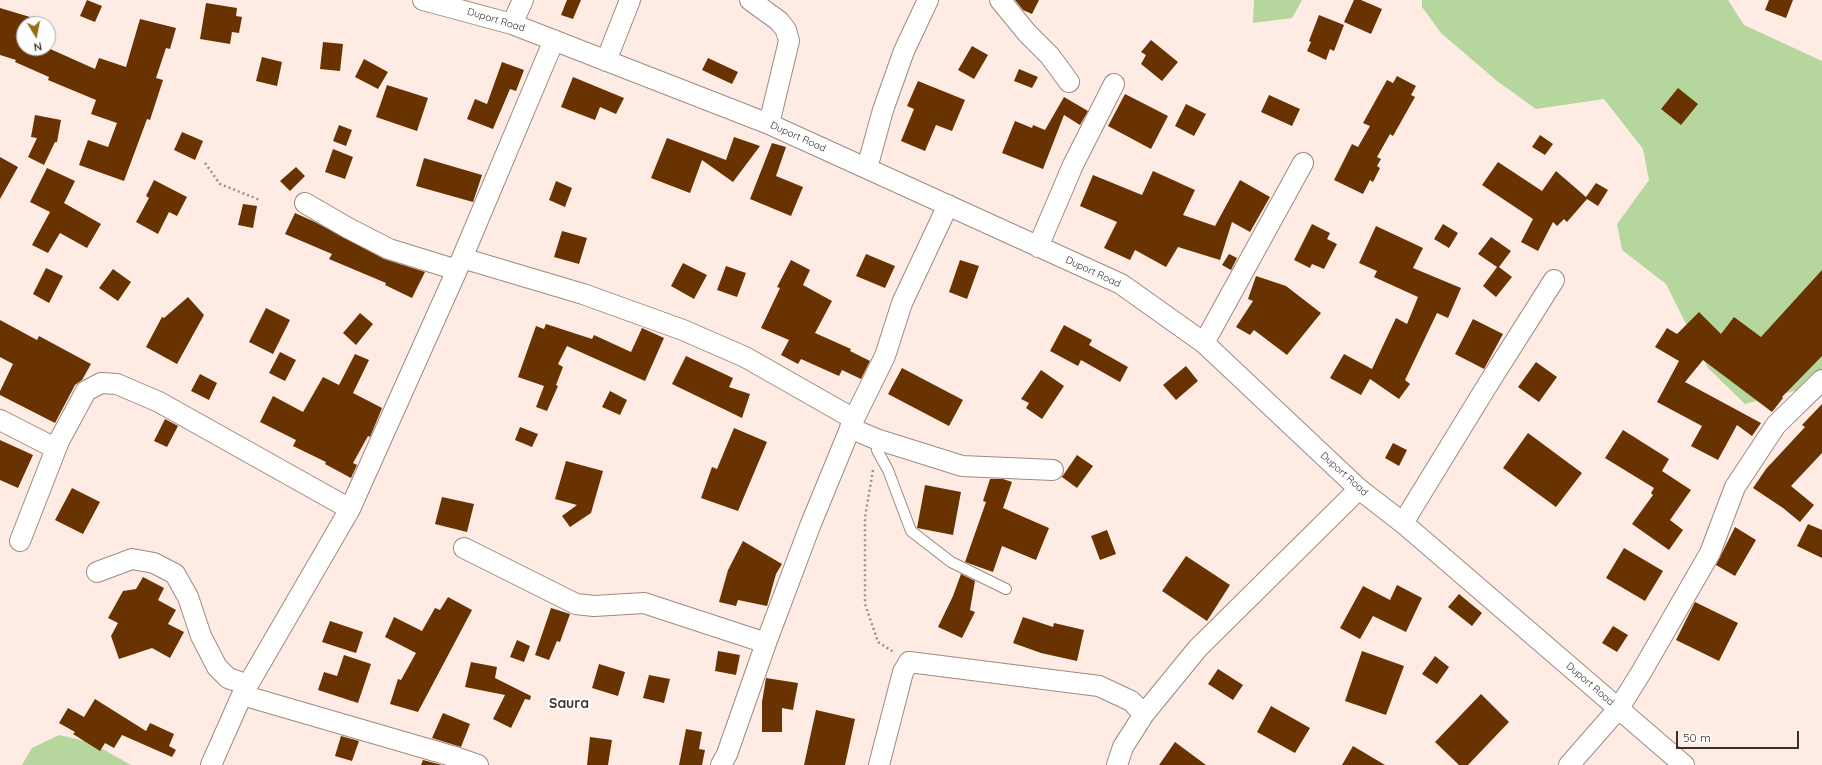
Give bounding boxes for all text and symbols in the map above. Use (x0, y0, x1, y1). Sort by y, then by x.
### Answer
street label: Duport Road (466, 6, 526, 34)
north arrow (16, 16, 56, 56)
text: N (33, 39, 43, 54)
street label: Duport Road (768, 119, 828, 155)
street label: Duport Road (1063, 254, 1123, 290)
street label: Duport Road (1318, 450, 1370, 498)
street label: Duport Road (1564, 660, 1616, 708)
district label: Saura (549, 696, 589, 712)
scale bar (1678, 723, 1801, 749)
text: 50 m (1683, 730, 1711, 745)

